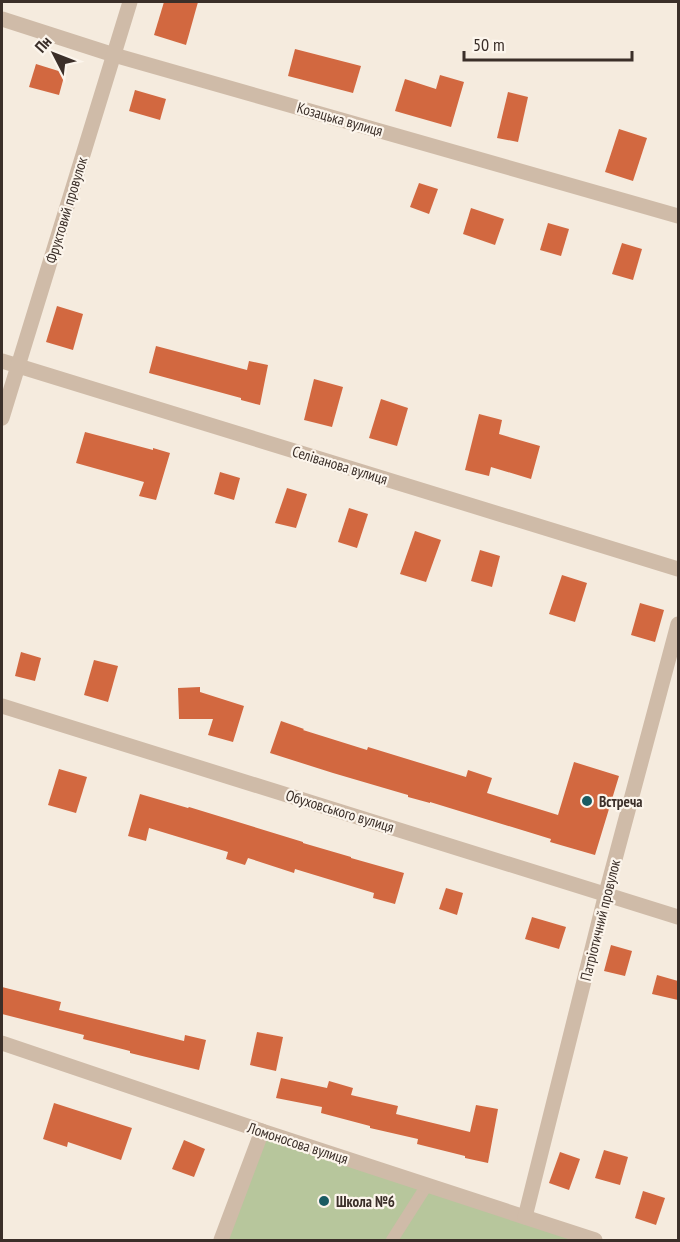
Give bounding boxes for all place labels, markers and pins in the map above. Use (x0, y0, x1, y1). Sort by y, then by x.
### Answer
place label: Встреча (599, 792, 642, 811)
marker: Встреча (580, 794, 594, 808)
place label: Школа №6 (336, 1192, 395, 1211)
marker: Школа №6 (317, 1194, 331, 1208)

